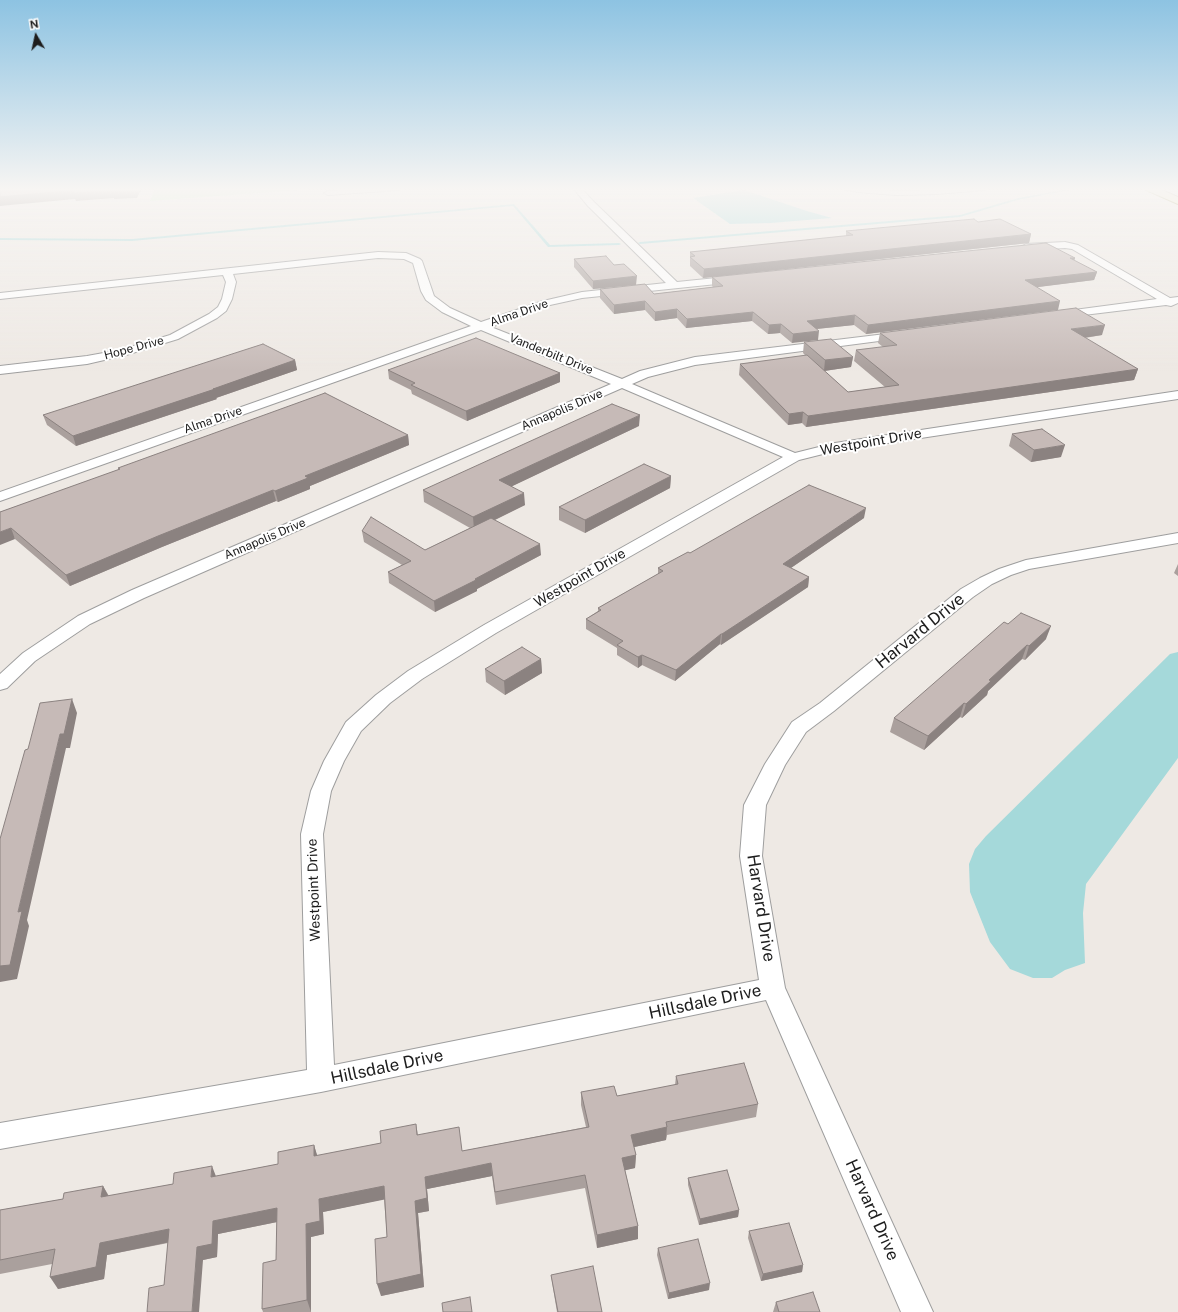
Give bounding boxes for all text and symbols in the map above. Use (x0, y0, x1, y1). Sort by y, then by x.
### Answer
north arrow (16, 16, 56, 56)
text: N (29, 18, 39, 31)
street label: Alma Drive (488, 296, 550, 330)
street label: Vanderbilt Drive (507, 331, 595, 377)
street label: Hope Drive (102, 333, 166, 363)
street label: Annapolis Drive (519, 386, 605, 434)
street label: Alma Drive (182, 403, 244, 437)
street label: Westpoint Drive (819, 425, 923, 459)
street label: Annapolis Drive (222, 515, 308, 563)
street label: Westpoint Drive (531, 545, 629, 611)
street label: Harvard Drive (871, 589, 969, 673)
street label: Westpoint Drive (304, 838, 324, 942)
street label: Harvard Drive (742, 853, 780, 963)
street label: Hillsdale Drive (647, 980, 763, 1024)
street label: Hillsdale Drive (329, 1045, 445, 1089)
street label: Harvard Drive (841, 1156, 903, 1264)

